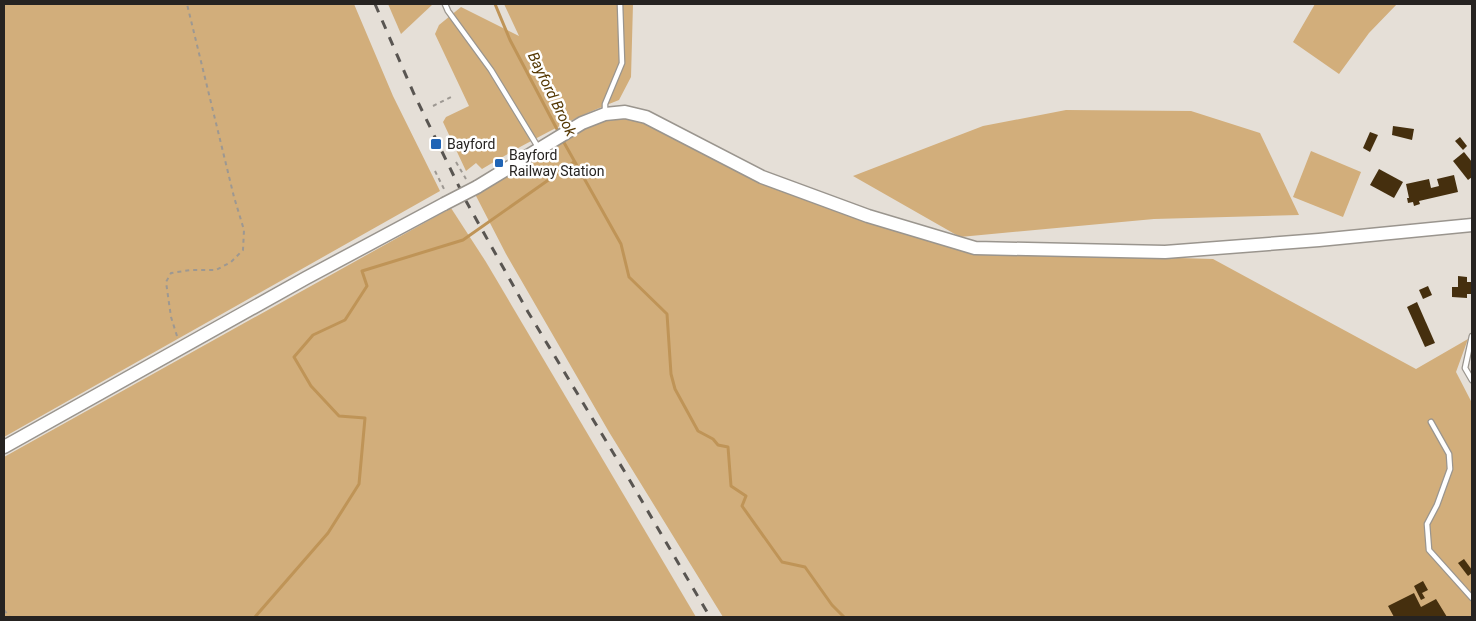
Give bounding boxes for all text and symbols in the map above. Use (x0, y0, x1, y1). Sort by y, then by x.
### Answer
water label: Bayford Brook (524, 49, 580, 140)
place label: Bayford (447, 136, 495, 152)
marker: Bayford (429, 137, 443, 151)
place label: Bayford Railway Station (509, 147, 604, 179)
marker: Bayford Railway Station (493, 157, 505, 169)

